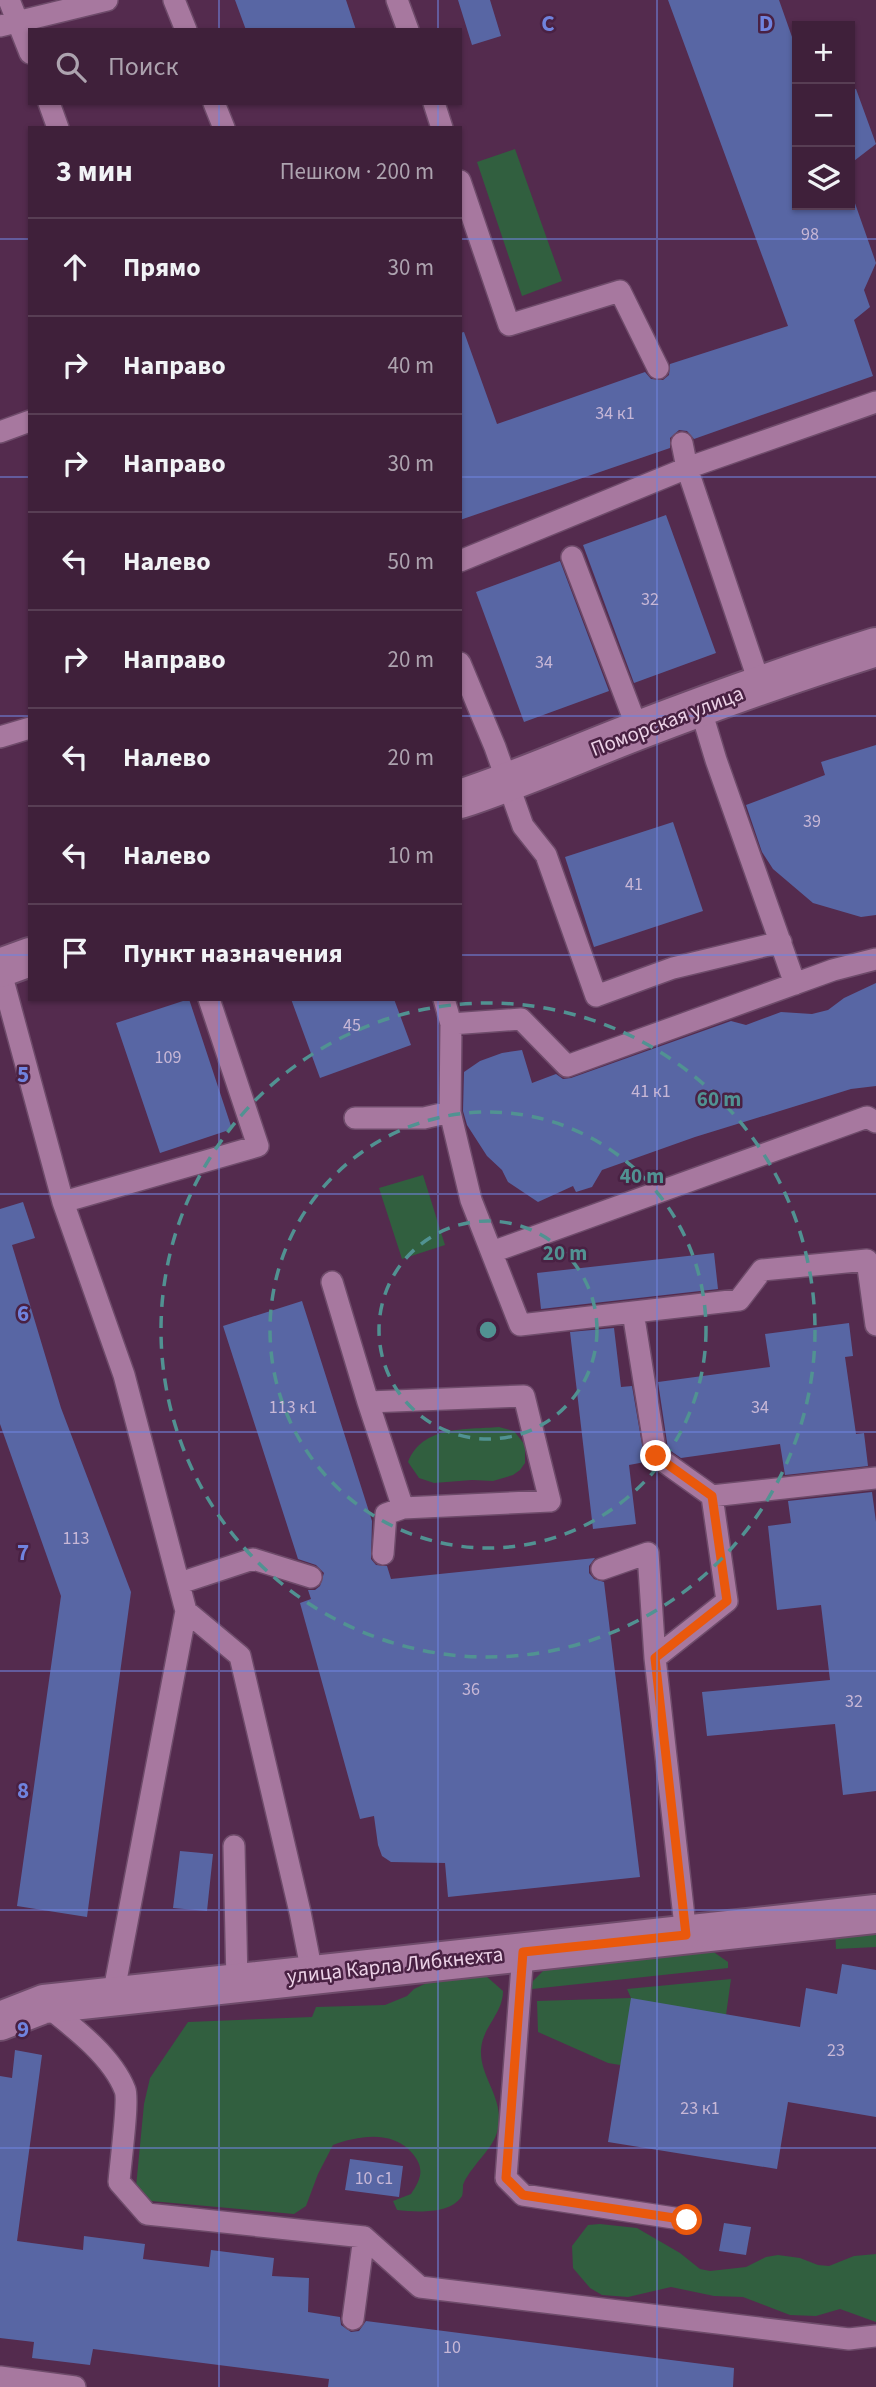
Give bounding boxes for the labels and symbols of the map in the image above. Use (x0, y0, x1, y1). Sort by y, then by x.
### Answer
text: C (541, 7, 555, 40)
text: D (759, 7, 773, 40)
house number: 98 (801, 222, 819, 247)
house number: 34 к1 (595, 401, 635, 426)
house number: 32 (641, 587, 659, 612)
house number: 34 (535, 650, 553, 675)
street label: Поморская улица (586, 678, 748, 764)
house number: 39 (803, 809, 821, 834)
house number: 41 (625, 872, 643, 897)
house number: 45 (343, 1013, 361, 1038)
house number: 109 (155, 1045, 181, 1070)
text: 5 (17, 1058, 29, 1091)
house number: 41 к1 (631, 1079, 671, 1104)
text: 60 m (697, 1084, 741, 1114)
text: 40 m (620, 1161, 664, 1191)
text: 20 m (543, 1238, 587, 1268)
text: 6 (17, 1297, 29, 1330)
centre of rings (476, 1318, 500, 1342)
house number: 113 к1 (269, 1395, 317, 1420)
house number: 34 (751, 1395, 769, 1420)
route end (640, 1440, 671, 1471)
house number: 113 (63, 1526, 89, 1551)
text: 7 (17, 1536, 29, 1569)
house number: 36 (462, 1677, 480, 1702)
house number: 32 (845, 1689, 863, 1714)
text: 8 (17, 1774, 29, 1807)
street label: улица Карла Либкнехта (285, 1939, 505, 1991)
text: 9 (17, 2013, 29, 2046)
house number: 23 (827, 2038, 845, 2063)
house number: 23 к1 (680, 2096, 720, 2121)
house number: 10 с1 (355, 2166, 393, 2191)
route start (671, 2204, 702, 2235)
house number: 10 (443, 2335, 461, 2360)

